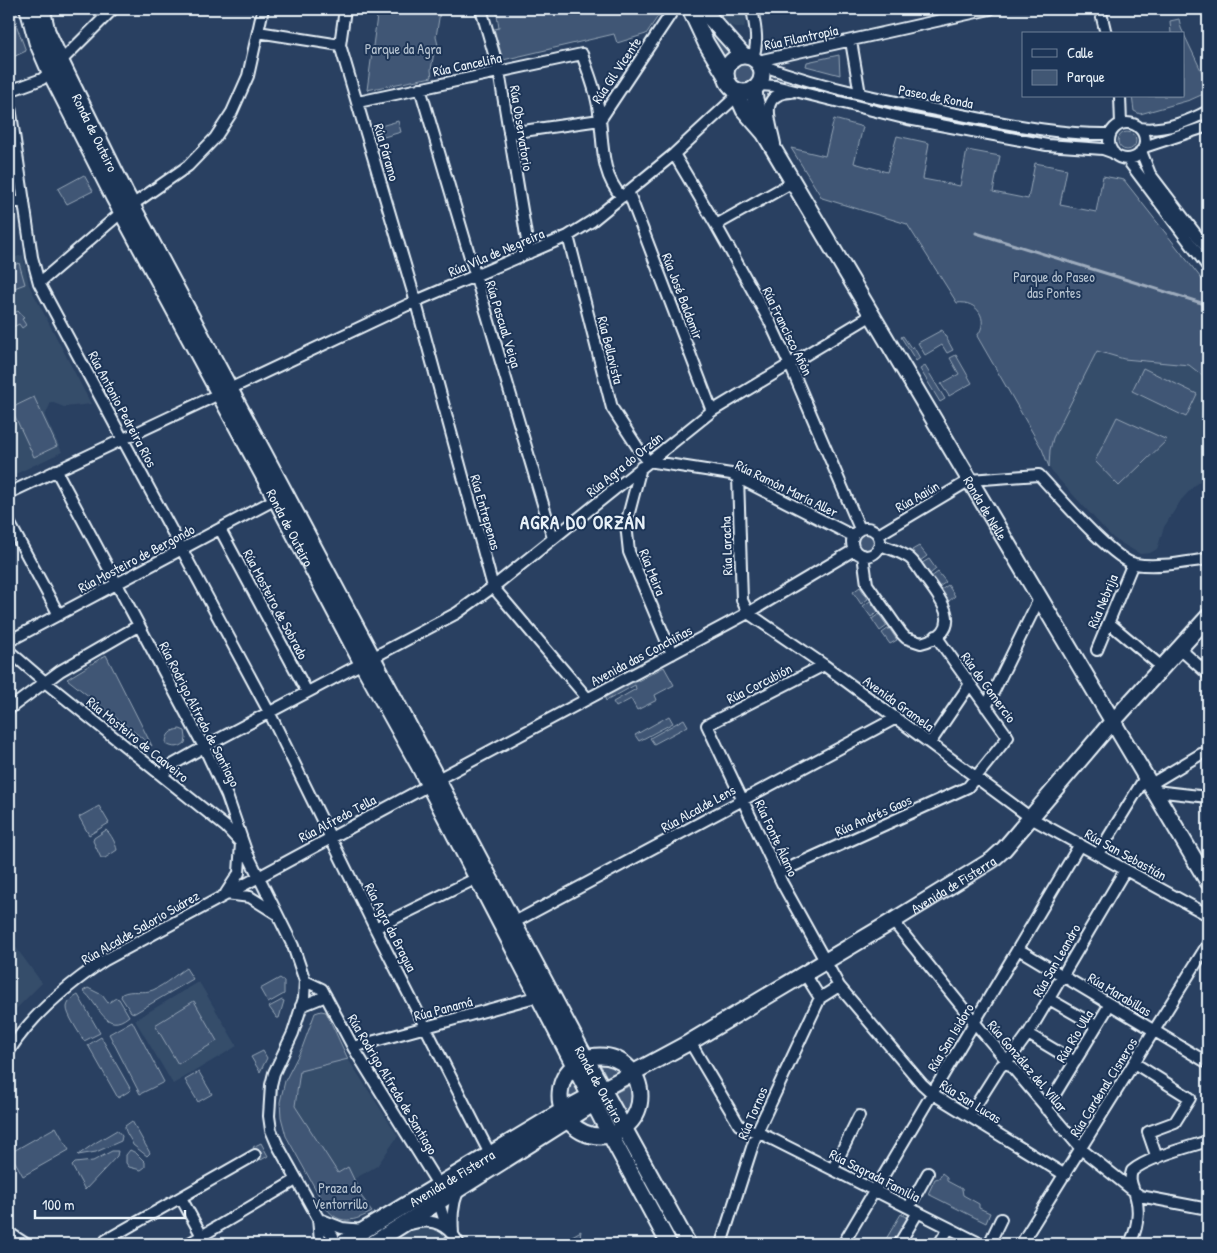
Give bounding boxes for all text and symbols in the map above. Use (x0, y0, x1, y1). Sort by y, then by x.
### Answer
street label: Rúa Filantropía (762, 20, 840, 55)
legend (1022, 32, 1184, 98)
street label: Rúa Gil Vicente (587, 33, 645, 107)
park label: Parque da Agra (365, 39, 442, 59)
text: Calle (1067, 42, 1094, 63)
street label: Rúa Canceliña (431, 47, 504, 81)
text: Parque (1067, 66, 1105, 87)
street label: Paseo de Ronda (897, 79, 975, 113)
street label: Rúa Observatorio (506, 84, 538, 172)
street label: Ronda de Outeiro (68, 90, 123, 175)
street label: Rúa Páramo (370, 121, 404, 183)
street label: Rúa Vila de Negreira (445, 223, 548, 282)
street label: Rúa José Baldomir (658, 250, 708, 343)
park label: Parque do Paseo das Pontes (1013, 267, 1095, 302)
street label: Rúa Pascual Veiga (481, 278, 526, 371)
street label: Rúa Francisco Añón (758, 283, 818, 379)
street label: Rúa Bellavista (593, 314, 629, 386)
street label: Rúa Antonio Pedreira Ríos (84, 348, 162, 470)
street label: Rúa Agra do Orzán (582, 427, 667, 501)
street label: Rúa Ramón María Aller (732, 455, 842, 521)
street label: Rúa Entrepenas (465, 472, 506, 552)
street label: Ronda de Nelle (960, 472, 1013, 544)
street label: Rúa Aaiún (891, 476, 943, 516)
street label: Ronda de Outeiro (263, 485, 319, 570)
district label: AGRA DO ORZÁN (520, 509, 646, 535)
street label: Rúa Laracha (715, 516, 737, 576)
street label: Rúa Mosteiro de Bergondo (74, 519, 198, 598)
street label: Rúa Mosteiro de Sobrado (239, 546, 313, 663)
street label: Rúa Meira (635, 546, 671, 599)
street label: Rúa Nebrija (1082, 571, 1123, 631)
street label: Avenida das Conchiñas (587, 620, 695, 690)
street label: Rúa Rodrigo Alfredo de Santiago (154, 638, 245, 791)
street label: Rúa do Comercio (957, 648, 1021, 726)
street label: Rúa Corcubión (723, 658, 795, 708)
street label: Avenida Gramela (860, 671, 939, 736)
street label: Rúa Mosteiro de Caaveiro (83, 692, 193, 786)
street label: Rúa Alcalde Lens (657, 780, 739, 836)
street label: Rúa Alfredo Tella (295, 789, 380, 846)
street label: Rúa Andrés Gaos (832, 790, 914, 840)
street label: Rúa Fonte Álamo (751, 797, 803, 880)
street label: Rúa San Sebastián (1082, 824, 1170, 884)
street label: Avenida de Fisterra (907, 850, 999, 917)
street label: Rúa Agra da Bragua (360, 879, 422, 976)
street label: Rúa Alcalde Salorio Suárez (78, 885, 202, 969)
street label: Rúa San Leandro (1027, 920, 1085, 1000)
street label: Rúa Marabillas (1085, 968, 1155, 1020)
street label: Rúa Panamá (412, 991, 475, 1025)
street label: Rúa San Isidoro (922, 999, 978, 1074)
street label: Rúa Río Ulla (1051, 1006, 1097, 1066)
street label: Rúa Rodrigo Alfredo de Santiago (343, 1010, 443, 1158)
street label: Rúa González del Villar (984, 1016, 1073, 1117)
street label: Rúa Cardenal Cisneros (1065, 1034, 1141, 1140)
street label: Ronda de Outeiro (571, 1042, 629, 1126)
street label: Rúa San Lucas (937, 1075, 1005, 1127)
street label: Rúa Tornos (732, 1084, 772, 1142)
street label: Avenida de Fisterra (405, 1144, 498, 1210)
street label: Rúa Sagrada Familia (826, 1144, 924, 1207)
park label: Praza do Ventorrillo (312, 1178, 368, 1213)
scale bar (35, 1188, 185, 1220)
text: 100 m (42, 1194, 75, 1215)

